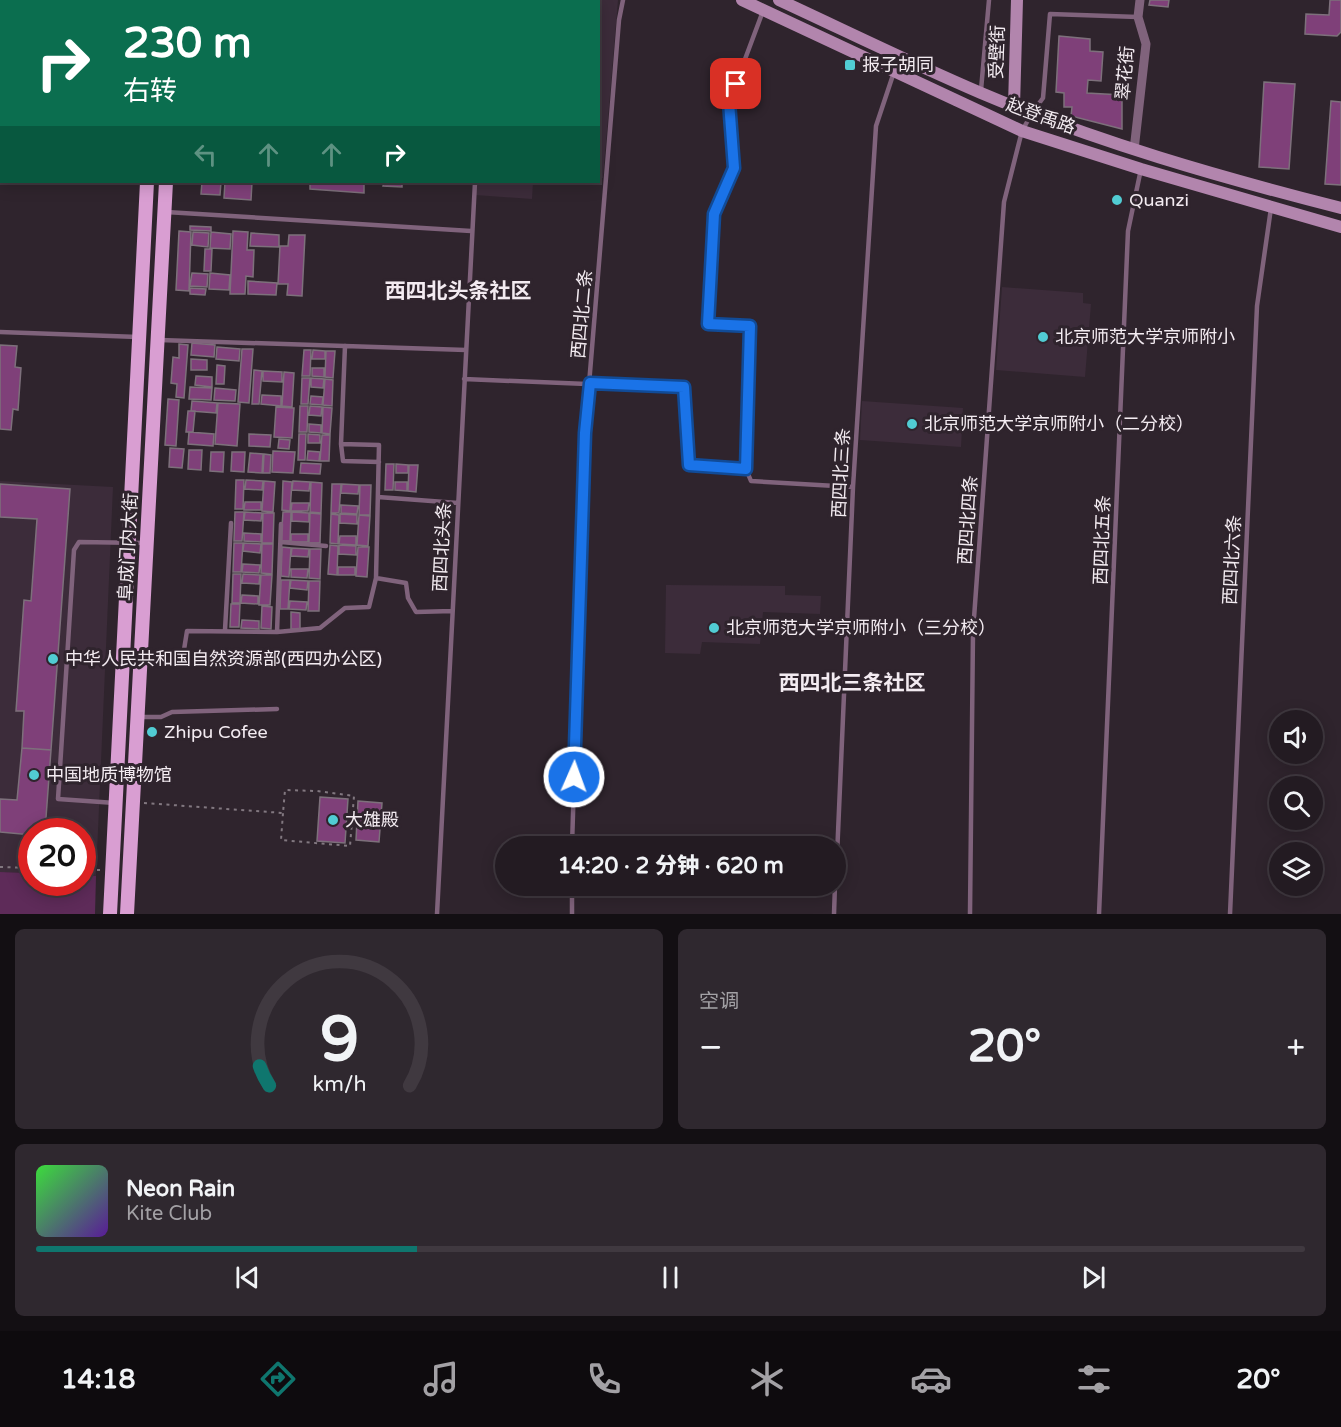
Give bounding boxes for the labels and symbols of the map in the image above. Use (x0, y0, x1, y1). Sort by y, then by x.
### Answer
street label: 受壁街 (985, 25, 1009, 79)
street label: 翠花街 (1112, 45, 1138, 101)
place label: 报子胡同 (862, 54, 934, 76)
pin (710, 58, 761, 109)
marker: 报子胡同 (843, 58, 857, 72)
street label: 赵登禹路 (1003, 93, 1079, 139)
place label: Quanzi (1129, 189, 1189, 211)
marker: Quanzi (1110, 193, 1124, 207)
street label: 西四北二条 (567, 268, 597, 360)
district label: 西四北头条社区 (385, 279, 532, 304)
place label: 北京师范大学京师附小 (1055, 326, 1235, 348)
marker: 北京师范大学京师附小 (1036, 330, 1050, 344)
place label: 北京师范大学京师附小（二分校） (924, 413, 1194, 435)
marker: 北京师范大学京师附小（二分校） (905, 417, 919, 431)
street label: 西四北三条 (828, 427, 854, 519)
street label: 西四北四条 (954, 474, 982, 566)
street label: 阜成门内大街 (114, 492, 142, 602)
street label: 西四北五条 (1089, 495, 1115, 585)
street label: 西四北头条 (429, 501, 455, 593)
street label: 西四北六条 (1219, 514, 1245, 606)
place label: 北京师范大学京师附小（三分校） (726, 617, 996, 639)
marker: 北京师范大学京师附小（三分校） (707, 621, 721, 635)
place label: 中华人民共和国自然资源部(西四办公区) (65, 648, 382, 670)
marker: 中华人民共和国自然资源部(西四办公区) (46, 652, 60, 666)
district label: 西四北三条社区 (779, 671, 926, 696)
place label: Zhipu Cofee (164, 721, 268, 743)
marker: Zhipu Cofee (145, 725, 159, 739)
position arrow (542, 745, 606, 809)
place label: 中国地质博物馆 (46, 764, 172, 786)
marker: 中国地质博物馆 (27, 768, 41, 782)
place label: 大雄殿 (345, 809, 399, 831)
marker: 大雄殿 (326, 813, 340, 827)
speed limit sign: 20 (18, 818, 96, 896)

